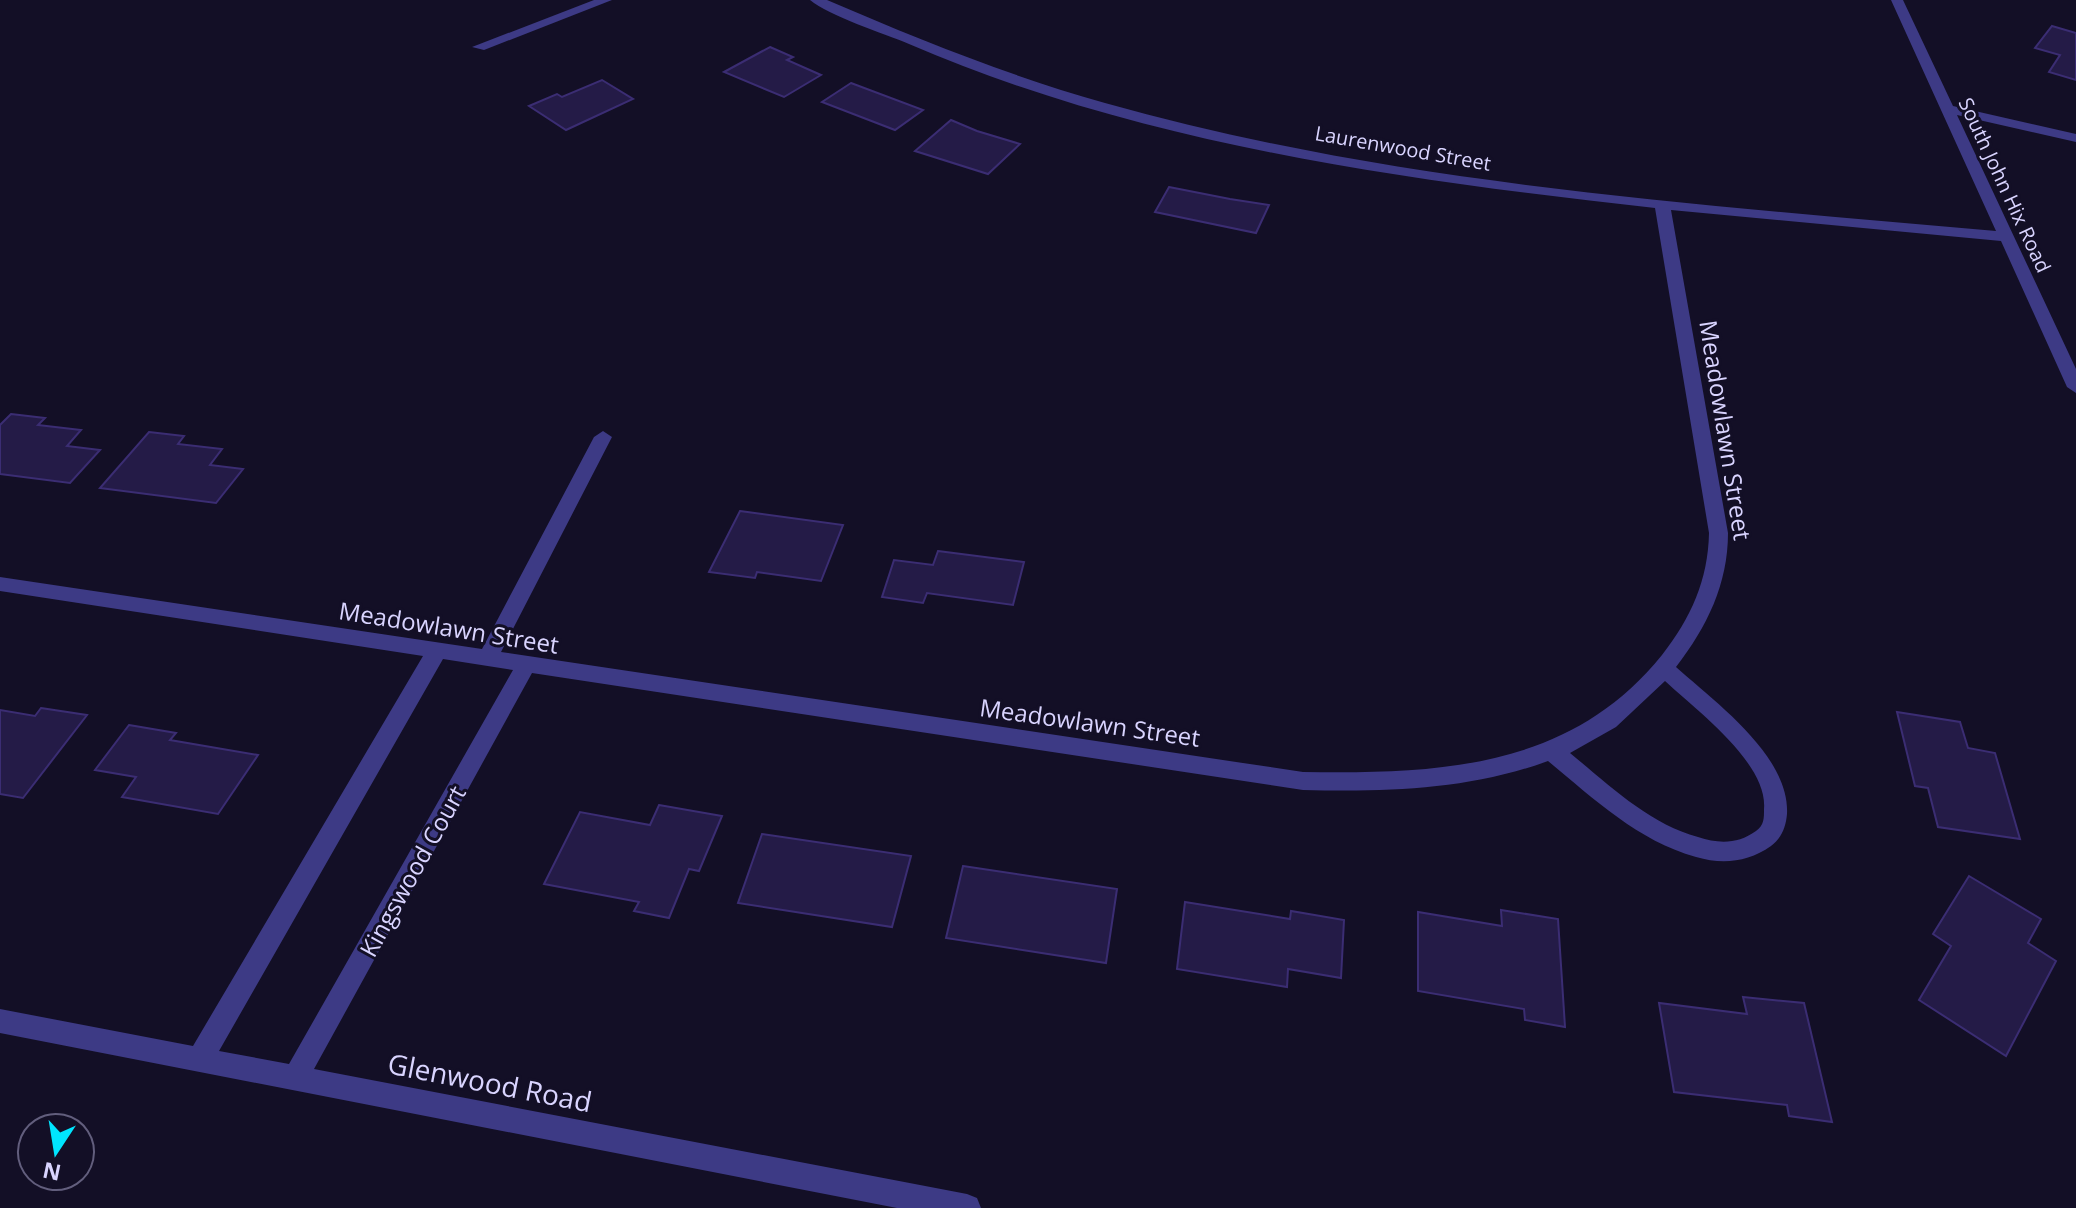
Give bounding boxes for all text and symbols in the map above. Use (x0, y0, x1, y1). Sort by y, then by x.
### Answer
street label: South John Hix Road (1953, 93, 2057, 277)
street label: Laurenwood Street (1313, 119, 1493, 177)
street label: Meadowlawn Street (1692, 318, 1760, 542)
street label: Meadowlawn Street (337, 593, 561, 661)
street label: Meadowlawn Street (978, 690, 1202, 754)
street label: Kingswood Court (351, 779, 473, 963)
street label: Glenwood Road (385, 1044, 595, 1120)
north arrow (16, 1112, 96, 1192)
text: N (40, 1156, 64, 1189)

